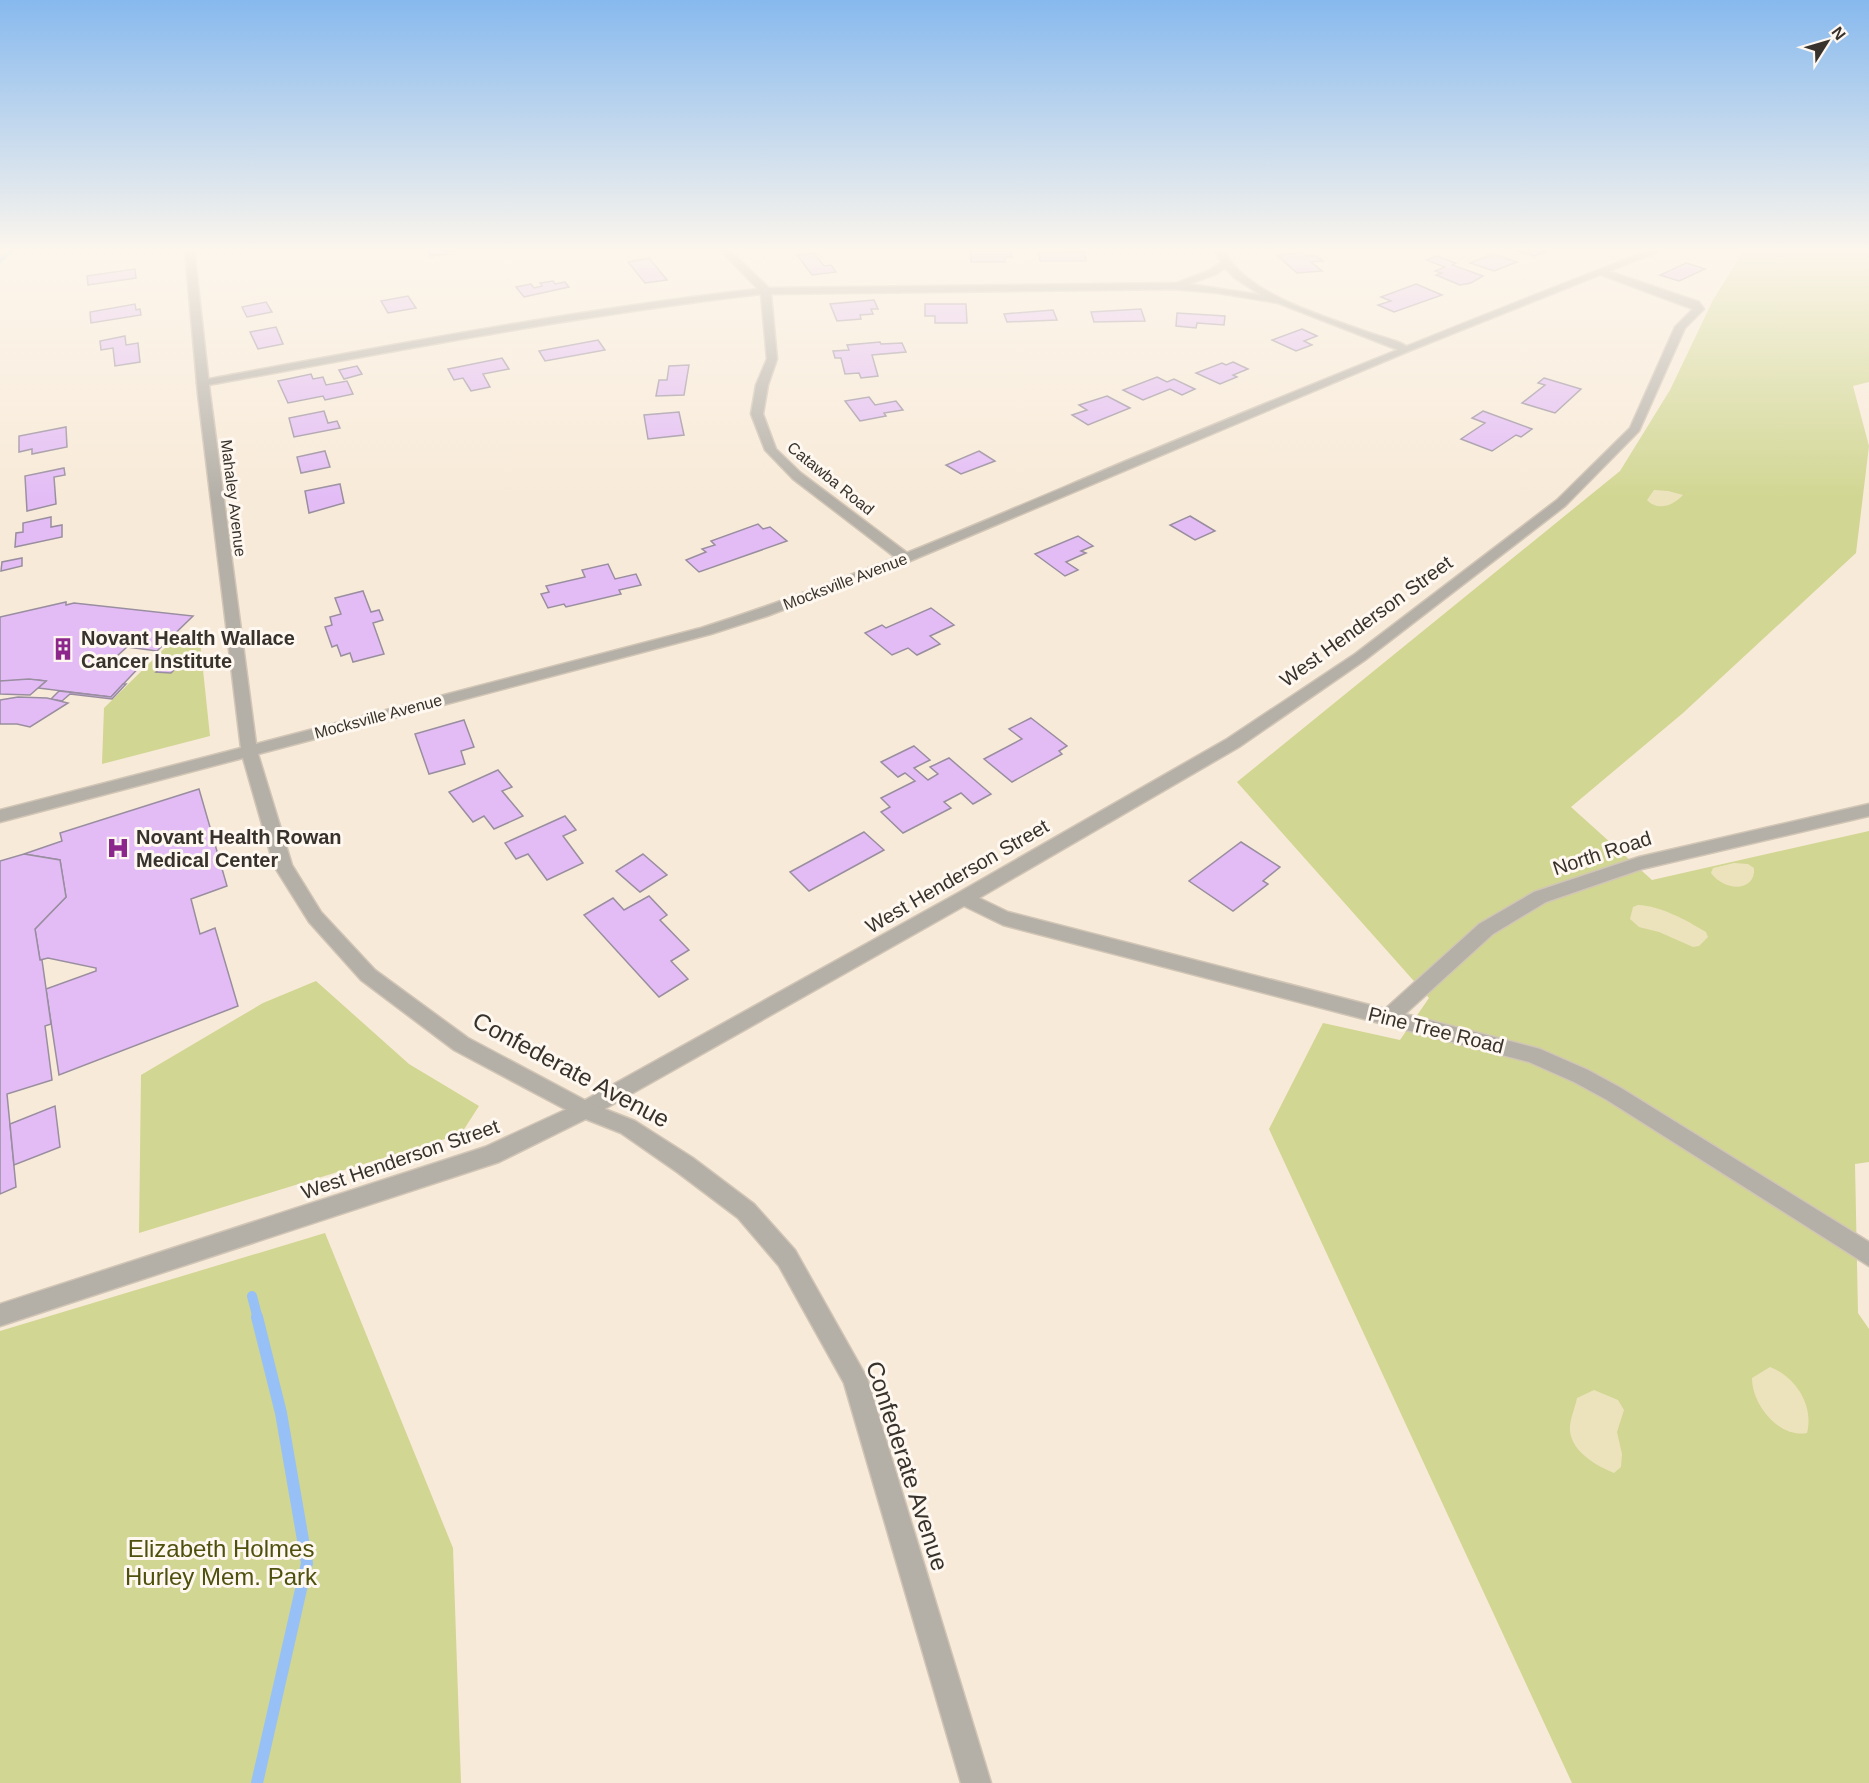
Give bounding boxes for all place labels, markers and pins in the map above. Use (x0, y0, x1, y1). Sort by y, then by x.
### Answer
place label: Novant Health Wallace Cancer Institute (81, 627, 295, 672)
building icon: Novant Health Wallace Cancer Institute (50, 636, 76, 662)
place label: Novant Health Rowan Medical Center (136, 826, 342, 871)
hospital icon: Novant Health Rowan Medical Center (105, 835, 131, 861)

